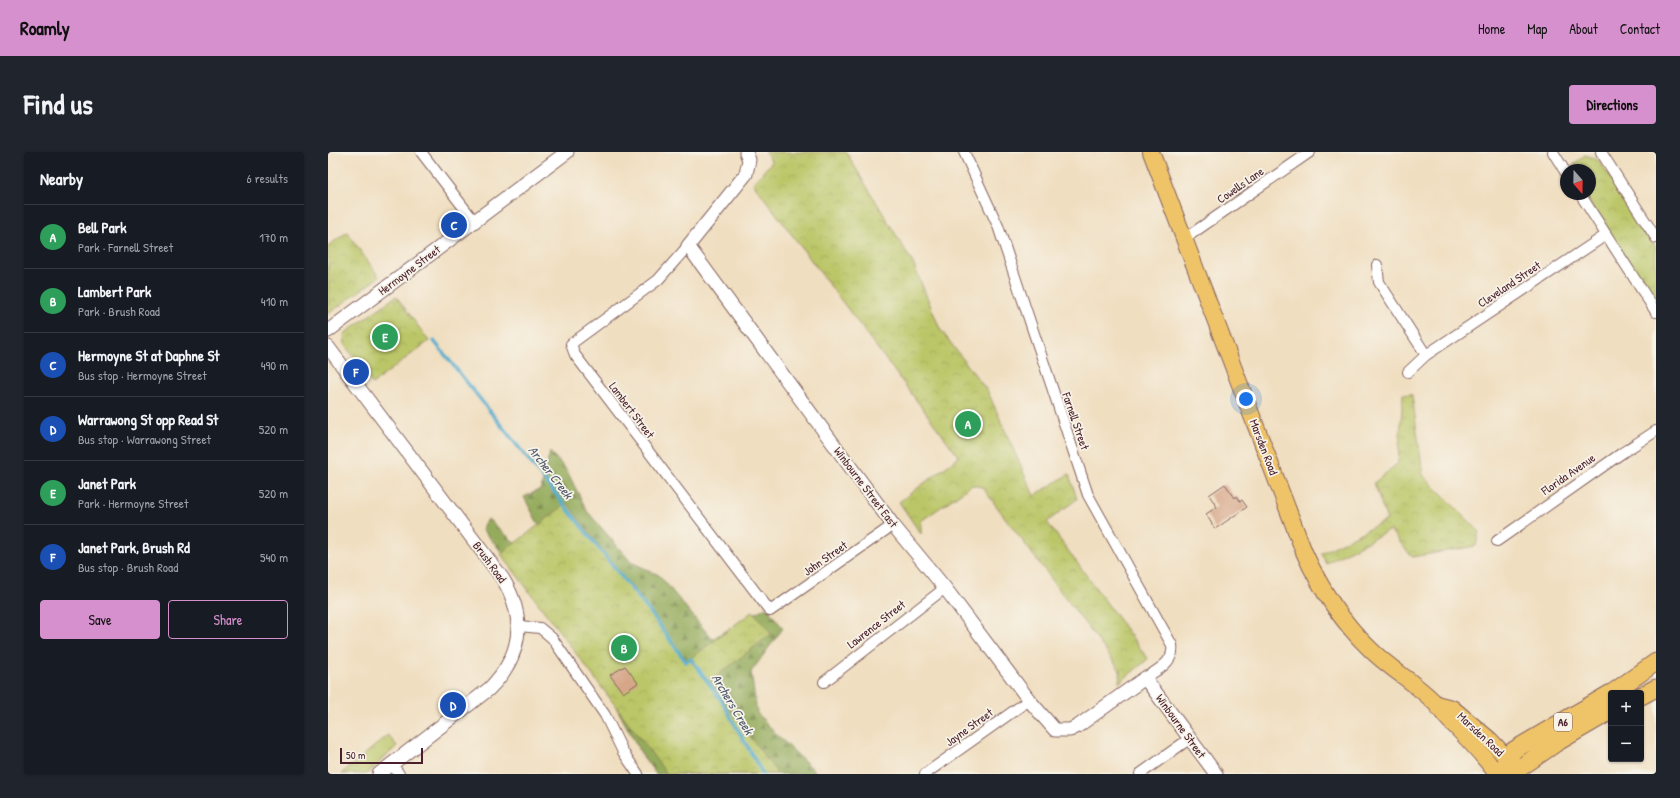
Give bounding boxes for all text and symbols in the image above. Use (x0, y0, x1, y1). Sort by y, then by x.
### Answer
text: Roamly (20, 15, 70, 41)
text: Home (1478, 19, 1505, 38)
text: Map (1527, 19, 1547, 38)
text: About (1569, 19, 1598, 38)
text: Contact (1620, 19, 1660, 38)
text: Find us (24, 85, 93, 123)
button: Directions (1569, 85, 1656, 124)
street label: Cowells Lane (1213, 163, 1267, 207)
north arrow (1560, 164, 1596, 200)
text: Nearby (40, 167, 83, 190)
text: 6 results (247, 169, 288, 187)
pin: C (441, 210, 467, 240)
text: Bell Park (78, 217, 127, 238)
text: A (50, 228, 56, 246)
text: 170 m (259, 228, 288, 246)
text: Park · Farnell Street (78, 238, 173, 256)
street label: Hermoyne Street (374, 240, 444, 299)
street label: Cleveland Street (1474, 256, 1545, 311)
text: Lambert Park (78, 281, 151, 302)
text: B (50, 292, 56, 310)
text: 410 m (261, 292, 288, 310)
text: Park · Brush Road (78, 302, 160, 320)
pin: E (372, 322, 398, 352)
text: Hermoyne St at Daphne St (78, 345, 220, 366)
text: C (49, 356, 57, 374)
text: 490 m (261, 356, 288, 374)
pin: F (343, 357, 369, 387)
text: Bus stop · Hermoyne Street (78, 366, 207, 384)
street label: Lambert Street (605, 378, 659, 442)
street label: Farnell Street (1058, 389, 1094, 453)
your location (1236, 389, 1256, 409)
text: Warrawong St opp Read St (78, 409, 218, 430)
pin: A (955, 409, 981, 439)
street label: Marsden Road (1246, 417, 1283, 478)
text: D (50, 420, 56, 438)
text: 520 m (259, 420, 288, 438)
text: Bus stop · Warrawong Street (78, 430, 211, 448)
water label: Archer Creek (525, 442, 578, 504)
street label: Winbourne Street East (830, 443, 903, 532)
street label: Florida Avenue (1537, 449, 1599, 499)
text: Janet Park (78, 473, 136, 494)
text: E (50, 484, 56, 502)
text: 520 m (259, 484, 288, 502)
text: Park · Hermoyne Street (78, 494, 188, 512)
street label: John Street (799, 536, 851, 579)
text: Janet Park, Brush Rd (78, 537, 190, 558)
street label: Brush Road (469, 538, 511, 587)
text: F (51, 548, 55, 566)
text: 540 m (260, 548, 288, 566)
text: Bus stop · Brush Road (78, 558, 178, 576)
street label: Lawrence Street (843, 595, 909, 652)
button: Save (40, 600, 160, 639)
button: Share (168, 600, 288, 639)
pin: B (611, 633, 637, 663)
water label: Archers Creek (708, 670, 759, 739)
pin: D (440, 690, 466, 720)
street label: Winbourne Street (1152, 690, 1211, 762)
map controls (1608, 690, 1644, 762)
button: + (1608, 690, 1644, 726)
street label: Jayne Street (942, 703, 997, 750)
street label: Marsden Road (1454, 708, 1508, 760)
road number: A6 (1554, 713, 1572, 731)
button: − (1608, 726, 1644, 762)
scale bar (340, 746, 423, 765)
text: 50 m (346, 748, 366, 762)

